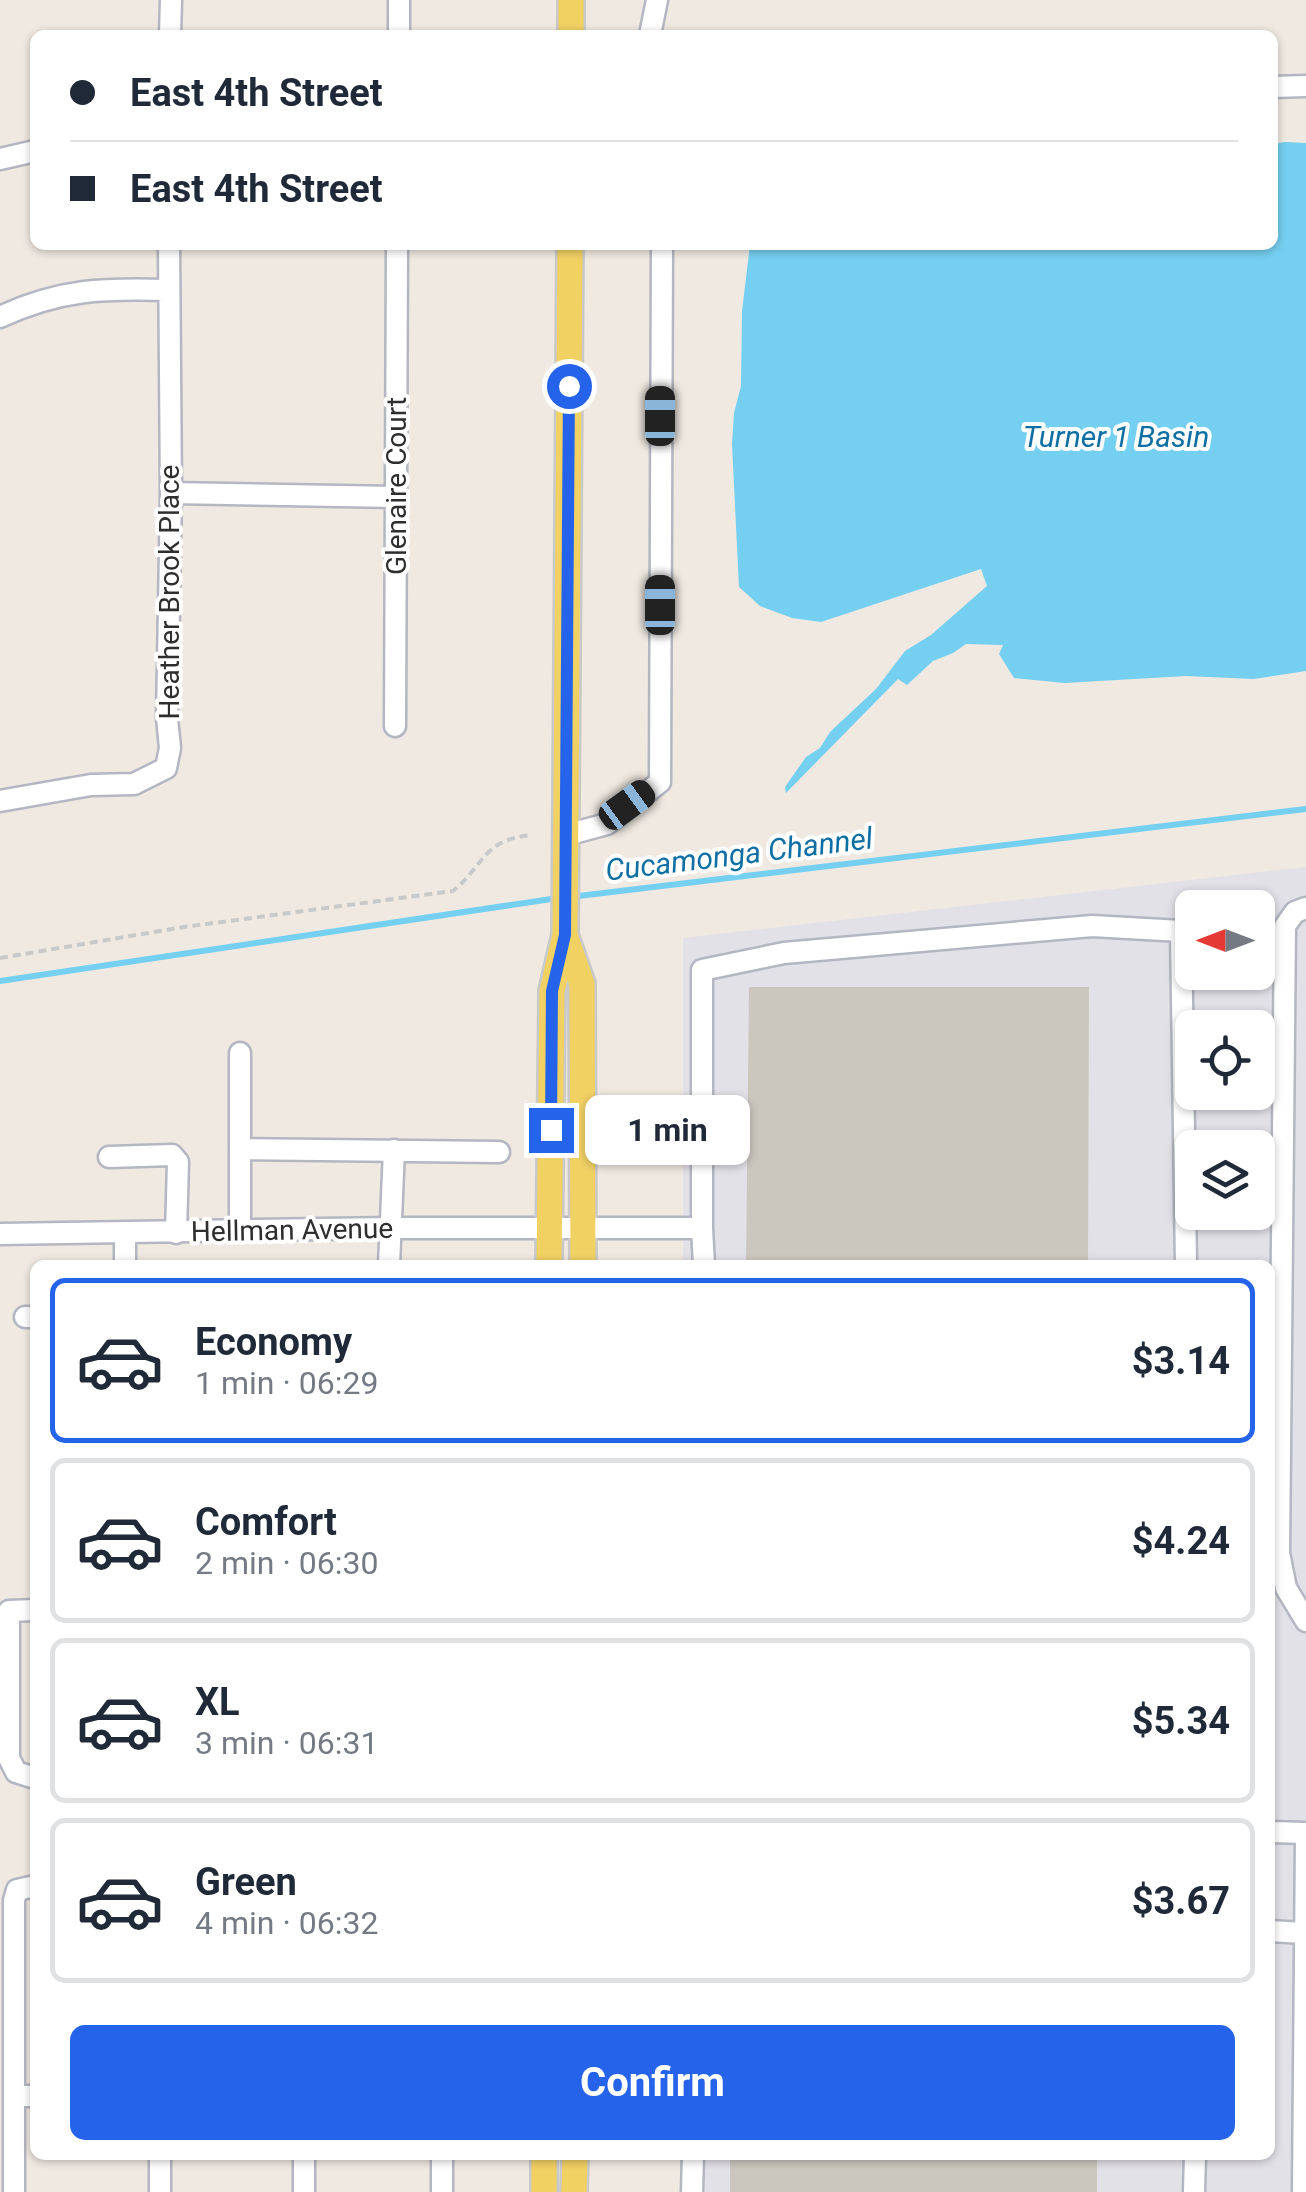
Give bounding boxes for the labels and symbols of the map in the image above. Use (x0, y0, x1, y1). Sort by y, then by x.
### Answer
route start (547, 364, 592, 409)
car (645, 386, 675, 446)
street label: Glenaire Court (380, 397, 413, 575)
water label: Turner 1 Basin (1023, 419, 1209, 454)
street label: Heather Brook Place (153, 465, 186, 719)
car (645, 575, 675, 635)
car (594, 775, 660, 835)
water label: Cucamonga Channel (603, 820, 876, 888)
north arrow (1175, 890, 1275, 990)
callout: 1 min (586, 1095, 751, 1165)
route end (529, 1108, 574, 1153)
street label: Hellman Avenue (191, 1212, 393, 1248)

